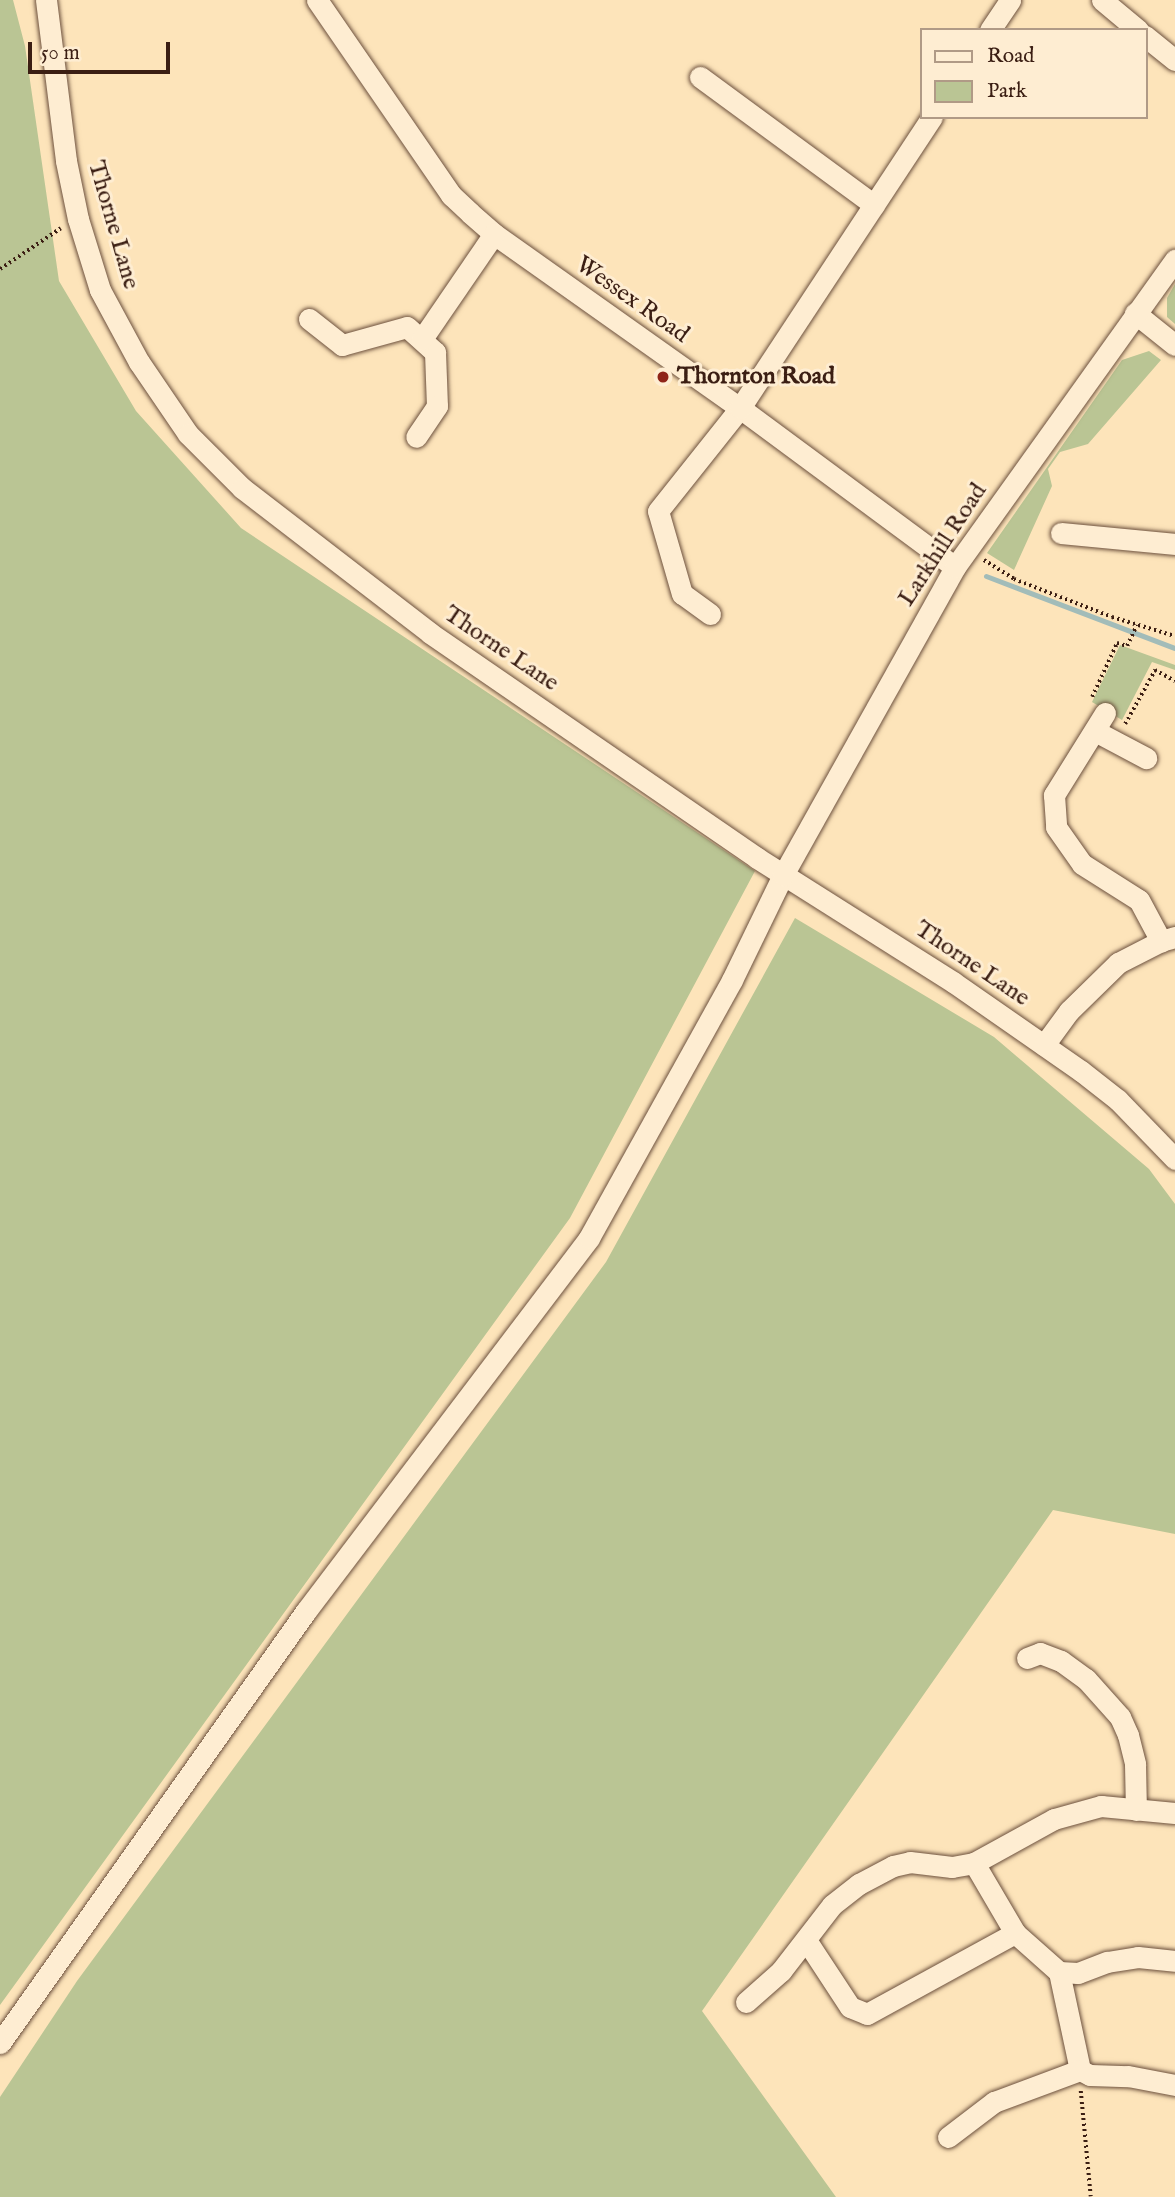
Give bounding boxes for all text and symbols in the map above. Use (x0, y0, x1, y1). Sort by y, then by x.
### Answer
scale bar (32, 28, 173, 72)
legend (920, 28, 1147, 119)
text: 50 m (41, 40, 80, 67)
text: Road (987, 43, 1034, 70)
text: Park (987, 78, 1027, 105)
street label: Thorne Lane (81, 157, 145, 293)
street label: Wessex Road (570, 250, 694, 350)
place label: Thornton Road (677, 363, 835, 391)
marker: Thornton Road (655, 369, 671, 385)
street label: Larkhill Road (893, 478, 993, 612)
street label: Thorne Lane (438, 600, 564, 698)
street label: Thorne Lane (909, 915, 1035, 1013)

